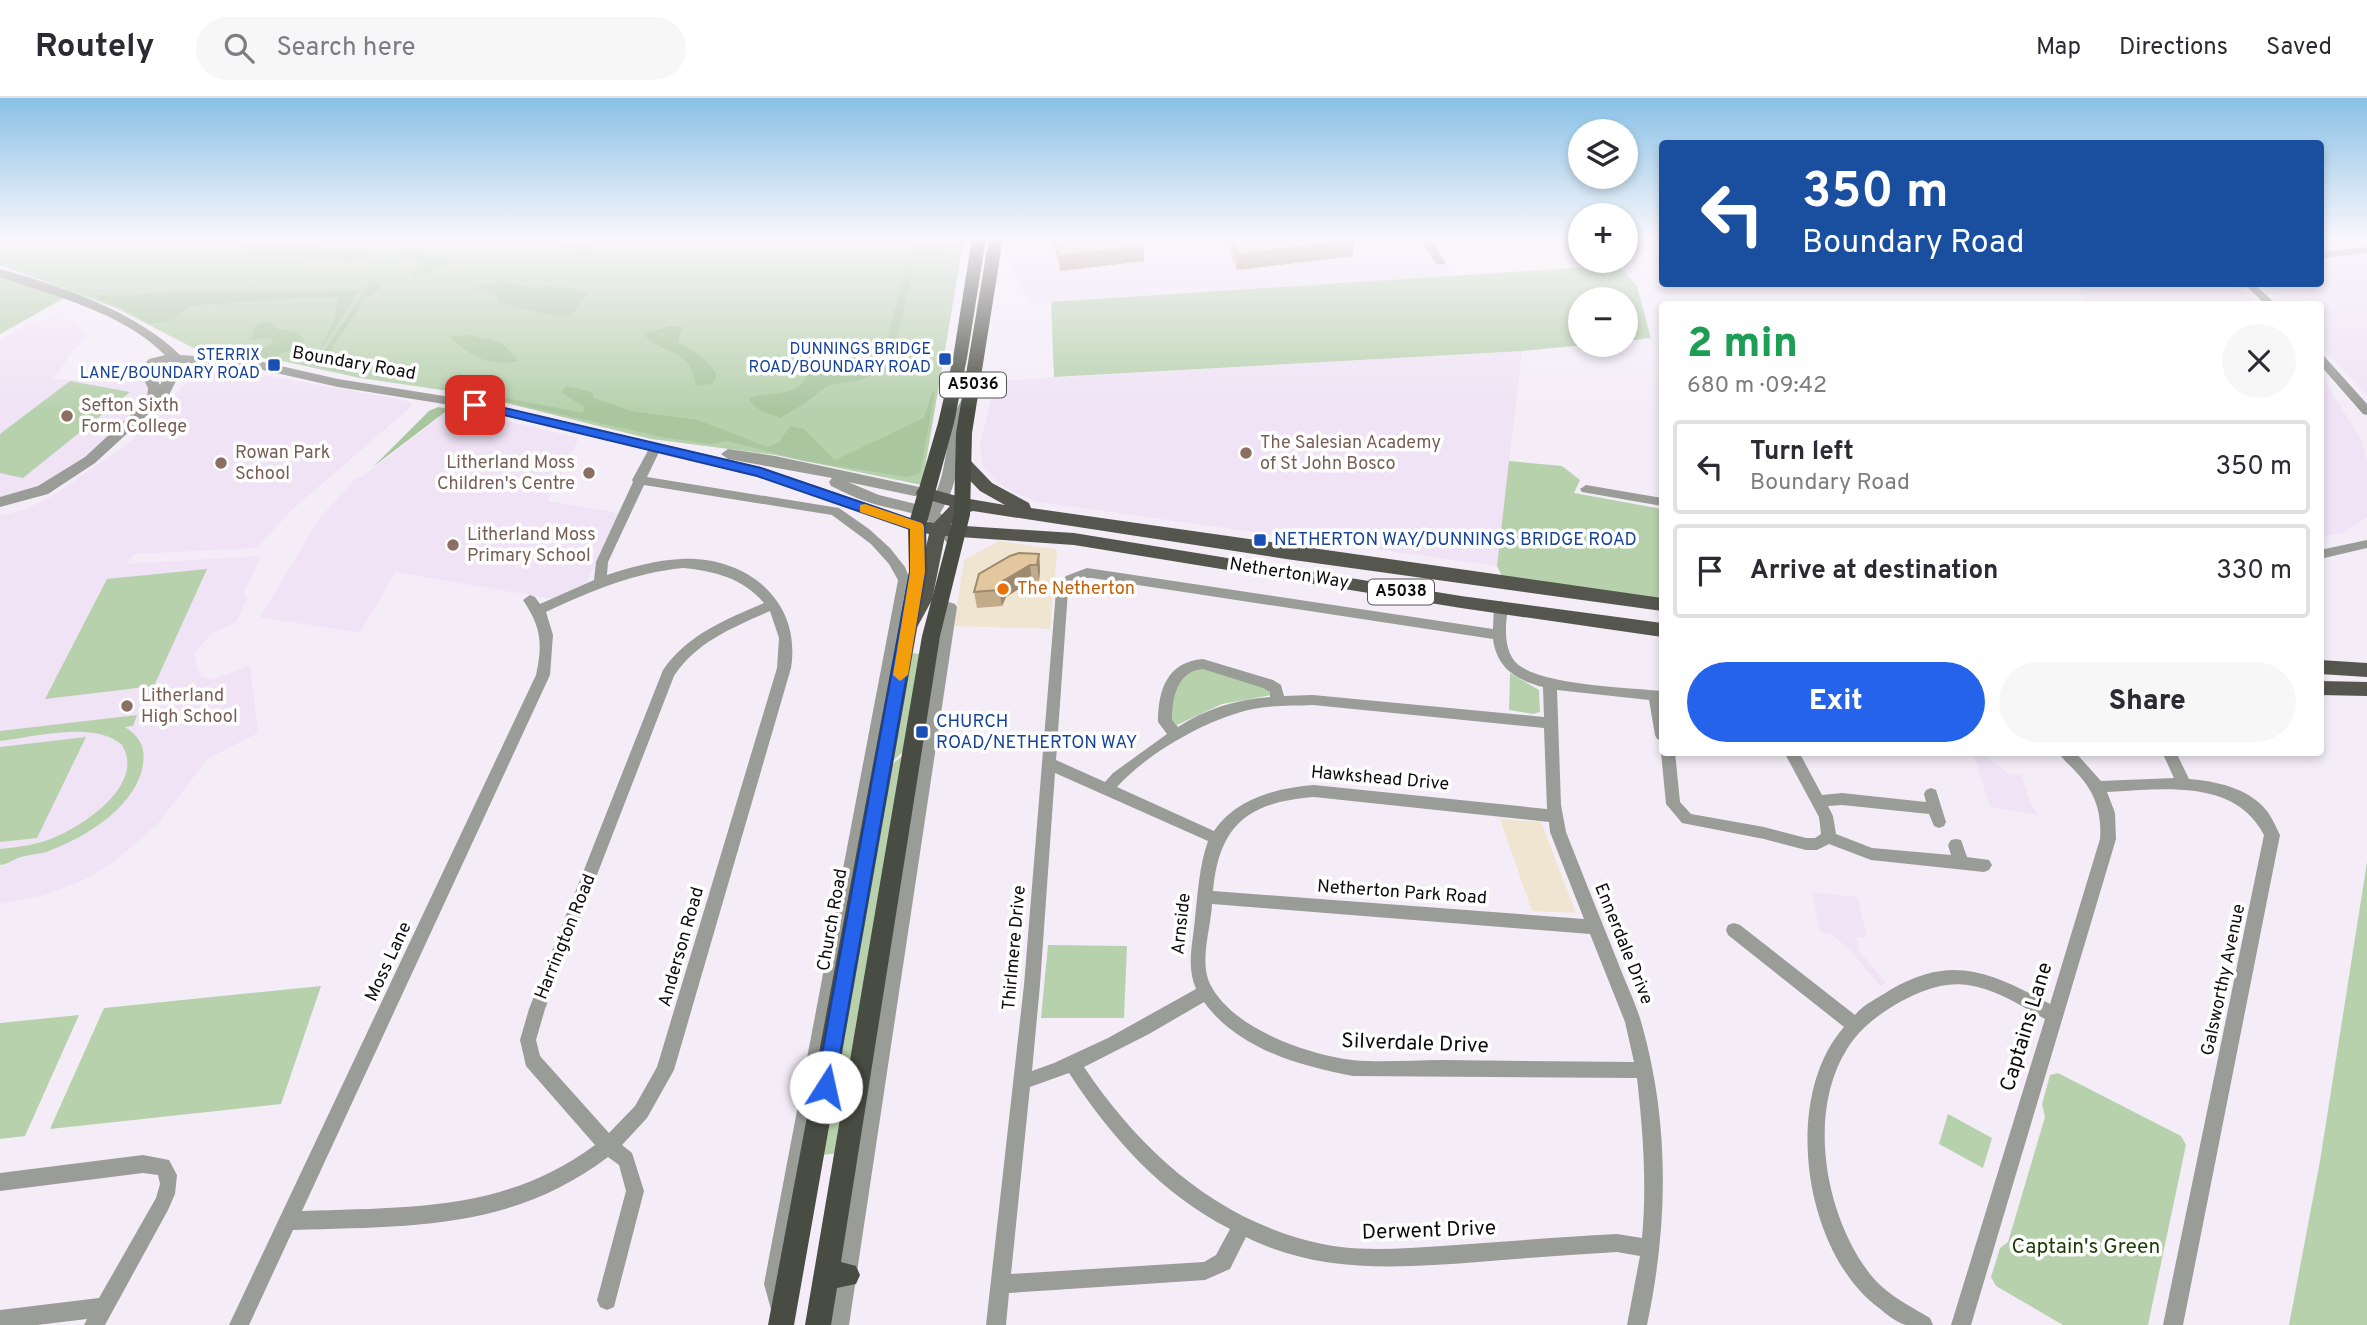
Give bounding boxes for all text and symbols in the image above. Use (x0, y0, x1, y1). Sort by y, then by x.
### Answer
search box (196, 17, 686, 80)
text: Routely (35, 27, 154, 69)
icon: search (220, 29, 258, 67)
text: Search here (276, 32, 415, 65)
text: Map (2036, 33, 2081, 63)
text: Directions (2119, 33, 2228, 63)
text: Saved (2266, 33, 2332, 63)
map controls (1568, 119, 1638, 357)
button: layers (1568, 119, 1638, 189)
text: 350 m (1802, 163, 1949, 225)
icon: left (1687, 168, 1778, 259)
button: + (1568, 203, 1638, 273)
text: Boundary Road (1802, 224, 2024, 264)
button: − (1568, 287, 1638, 357)
text: 2 min (1687, 319, 1798, 372)
button: close (2222, 324, 2296, 398)
place label: DUNNINGS BRIDGE ROAD/BOUNDARY ROAD (749, 340, 931, 378)
street label: Boundary Road (290, 342, 418, 386)
place label: STERRIX LANE/BOUNDARY ROAD (80, 346, 260, 384)
marker: DUNNINGS BRIDGE ROAD/BOUNDARY ROAD (937, 351, 953, 367)
marker: STERRIX LANE/BOUNDARY ROAD (266, 357, 282, 373)
road number: A5036 (940, 372, 1006, 398)
text: 680 m · 09:42 (1687, 372, 1827, 401)
pin (445, 375, 505, 435)
icon: arrive (456, 386, 494, 424)
place label: Sefton Sixth Form College (81, 395, 187, 439)
marker: Sefton Sixth Form College (59, 408, 75, 424)
place label: The Salesian Academy of St John Bosco (1260, 432, 1441, 476)
text: Turn left (1750, 436, 1854, 469)
place label: Rowan Park School (235, 442, 330, 486)
marker: The Salesian Academy of St John Bosco (1238, 445, 1254, 461)
icon: left (1691, 448, 1729, 486)
text: 350 m (2215, 451, 2292, 484)
place label: Litherland Moss Children's Centre (437, 452, 575, 496)
marker: Rowan Park School (213, 455, 229, 471)
marker: Litherland Moss Children's Centre (581, 465, 597, 481)
text: Boundary Road (1750, 469, 1910, 498)
place label: Litherland Moss Primary School (467, 524, 596, 568)
place label: NETHERTON WAY/DUNNINGS BRIDGE ROAD (1274, 529, 1637, 552)
marker: NETHERTON WAY/DUNNINGS BRIDGE ROAD (1252, 532, 1268, 548)
marker: Litherland Moss Primary School (445, 537, 461, 553)
icon: arrive (1691, 552, 1729, 590)
street label: Netherton Way (1228, 553, 1350, 595)
text: Arrive at destination (1750, 555, 1998, 588)
text: 330 m (2216, 555, 2292, 588)
place label: The Netherton (1017, 578, 1135, 601)
road number: A5038 (1368, 579, 1434, 604)
marker: The Netherton (995, 581, 1011, 597)
button: Exit (1687, 662, 1985, 742)
button: Share (1999, 662, 2296, 742)
place label: Litherland High School (141, 685, 238, 729)
marker: Litherland High School (119, 698, 135, 714)
place label: CHURCH ROAD/NETHERTON WAY (936, 711, 1137, 755)
marker: CHURCH ROAD/NETHERTON WAY (914, 724, 930, 740)
street label: Hawkshead Drive (1310, 762, 1450, 796)
street label: Church Road (813, 867, 853, 973)
street label: Harrington Road (530, 871, 602, 1003)
street label: Netherton Park Road (1316, 876, 1488, 910)
street label: Ennerdale Drive (1588, 880, 1658, 1008)
street label: Anderson Road (654, 884, 710, 1010)
street label: Thirlmere Drive (998, 885, 1032, 1011)
street label: Arnside (1167, 892, 1197, 956)
street label: Galsworthy Avenue (2197, 902, 2251, 1058)
street label: Moss Lane (361, 918, 417, 1006)
street label: Captains Lane (1995, 959, 2059, 1095)
street label: Silverdale Drive (1341, 1028, 1489, 1060)
position arrow (789, 1050, 863, 1124)
street label: Derwent Drive (1361, 1215, 1497, 1247)
park label: Captain's Green (2012, 1234, 2160, 1261)

